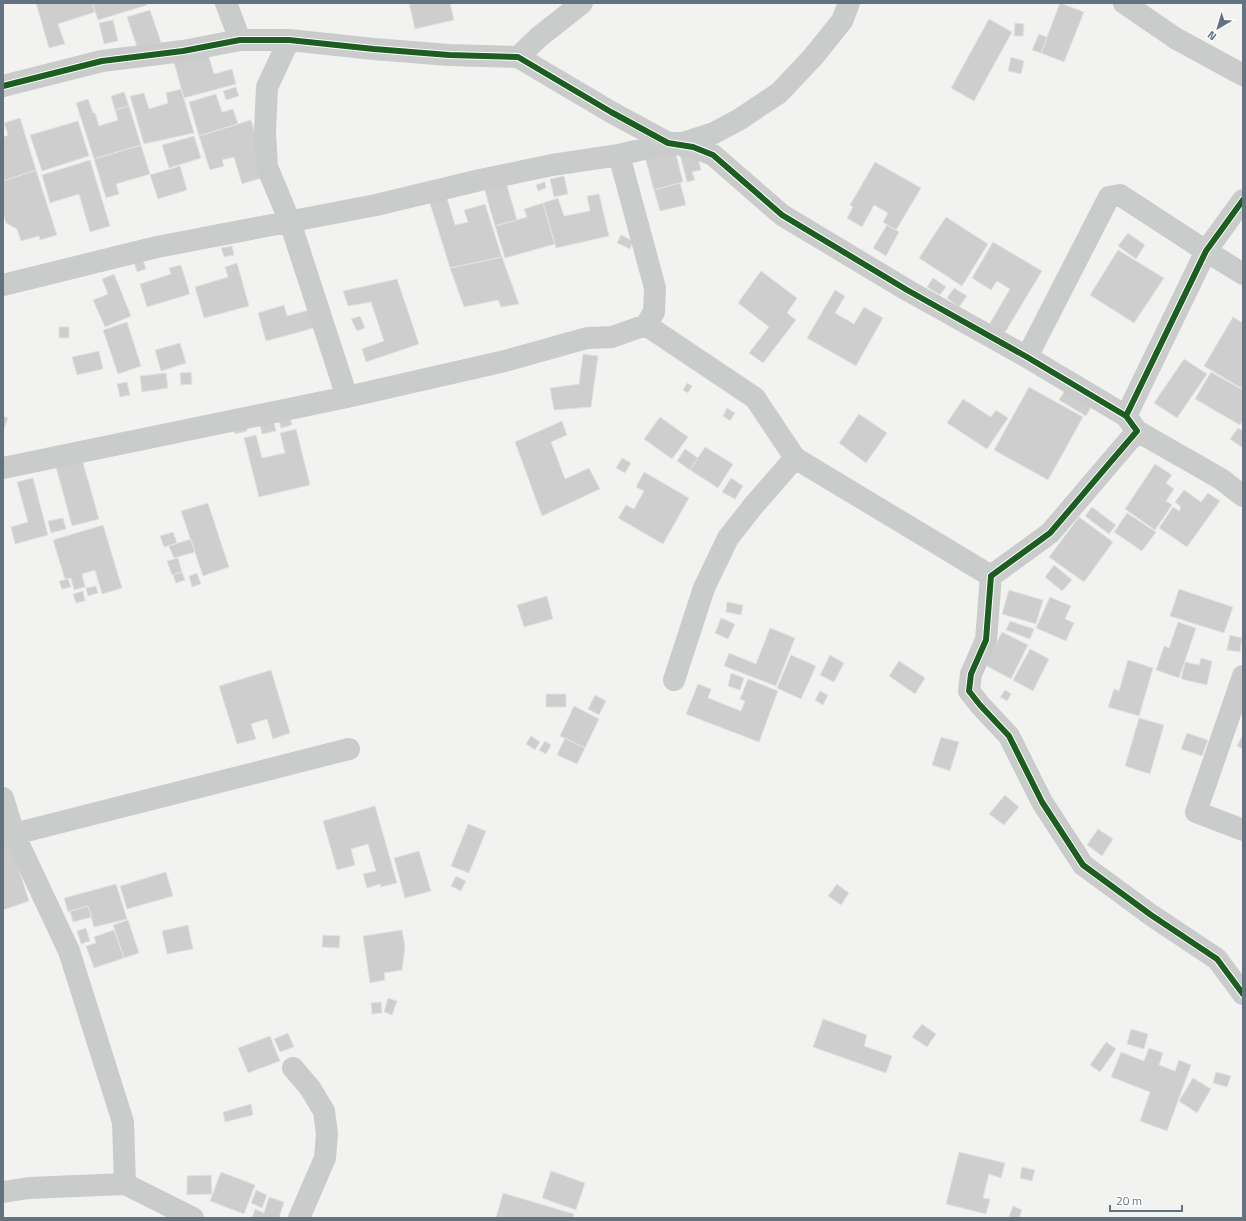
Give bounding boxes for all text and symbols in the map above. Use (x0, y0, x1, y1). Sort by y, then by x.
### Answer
north arrow (1198, 8, 1238, 48)
text: N (1204, 27, 1220, 45)
scale bar (1110, 1187, 1182, 1213)
text: 20 m (1116, 1191, 1142, 1210)

